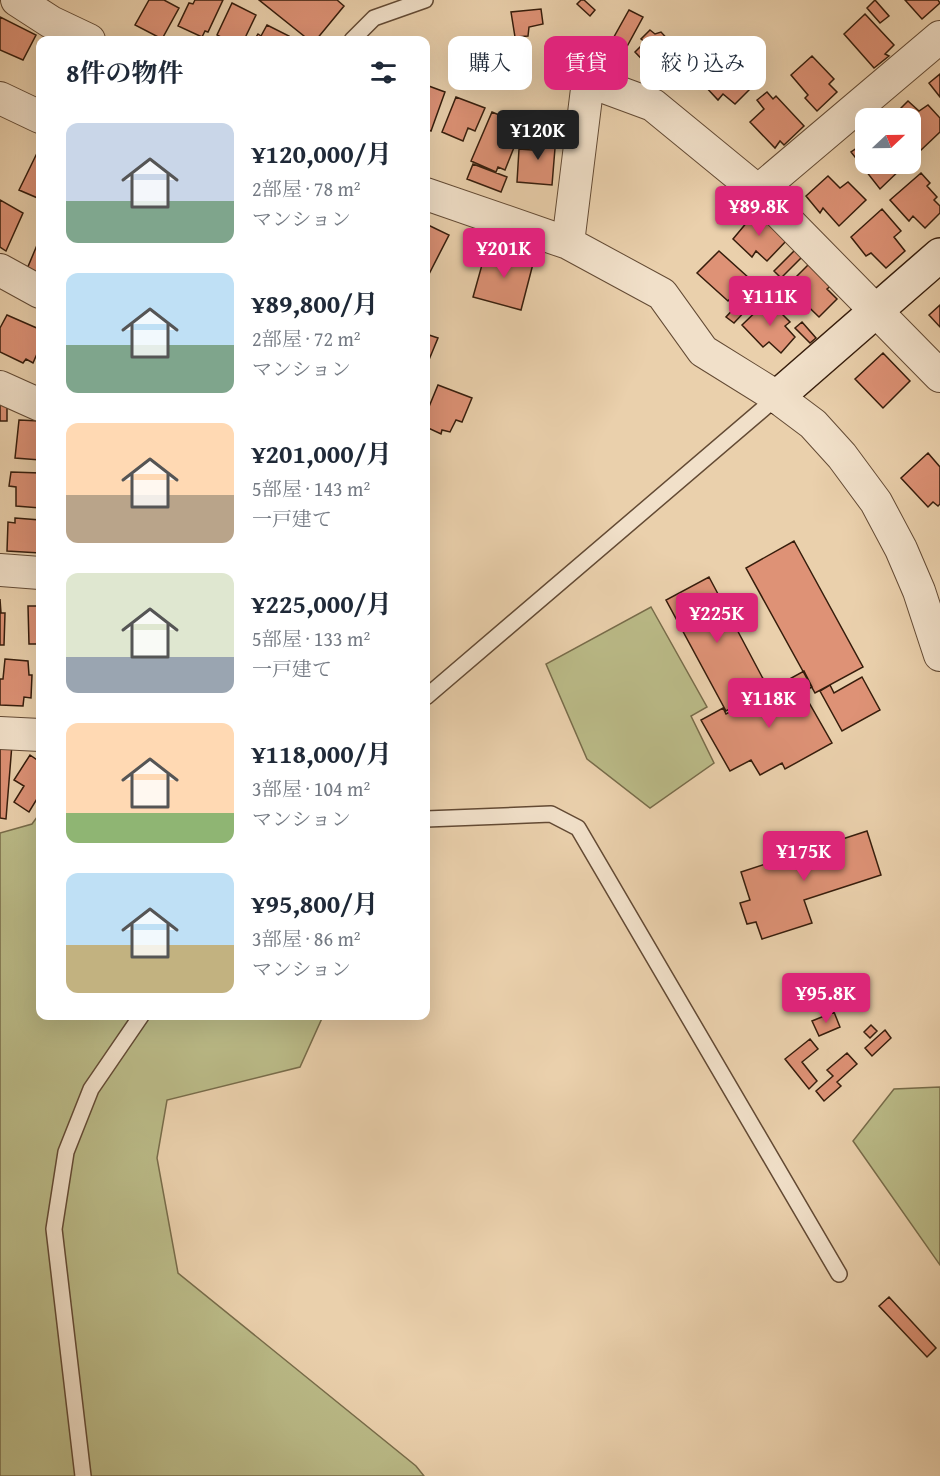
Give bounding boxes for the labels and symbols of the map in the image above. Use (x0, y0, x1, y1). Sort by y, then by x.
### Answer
north arrow (855, 108, 921, 174)
pin: ¥120K (496, 110, 580, 161)
pin: ¥89.8K (710, 186, 808, 237)
pin: ¥201K (462, 228, 546, 279)
pin: ¥111K (728, 276, 812, 327)
pin: ¥225K (675, 593, 759, 644)
pin: ¥118K (727, 678, 811, 729)
pin: ¥175K (762, 831, 846, 882)
pin: ¥95.8K (777, 973, 875, 1024)

